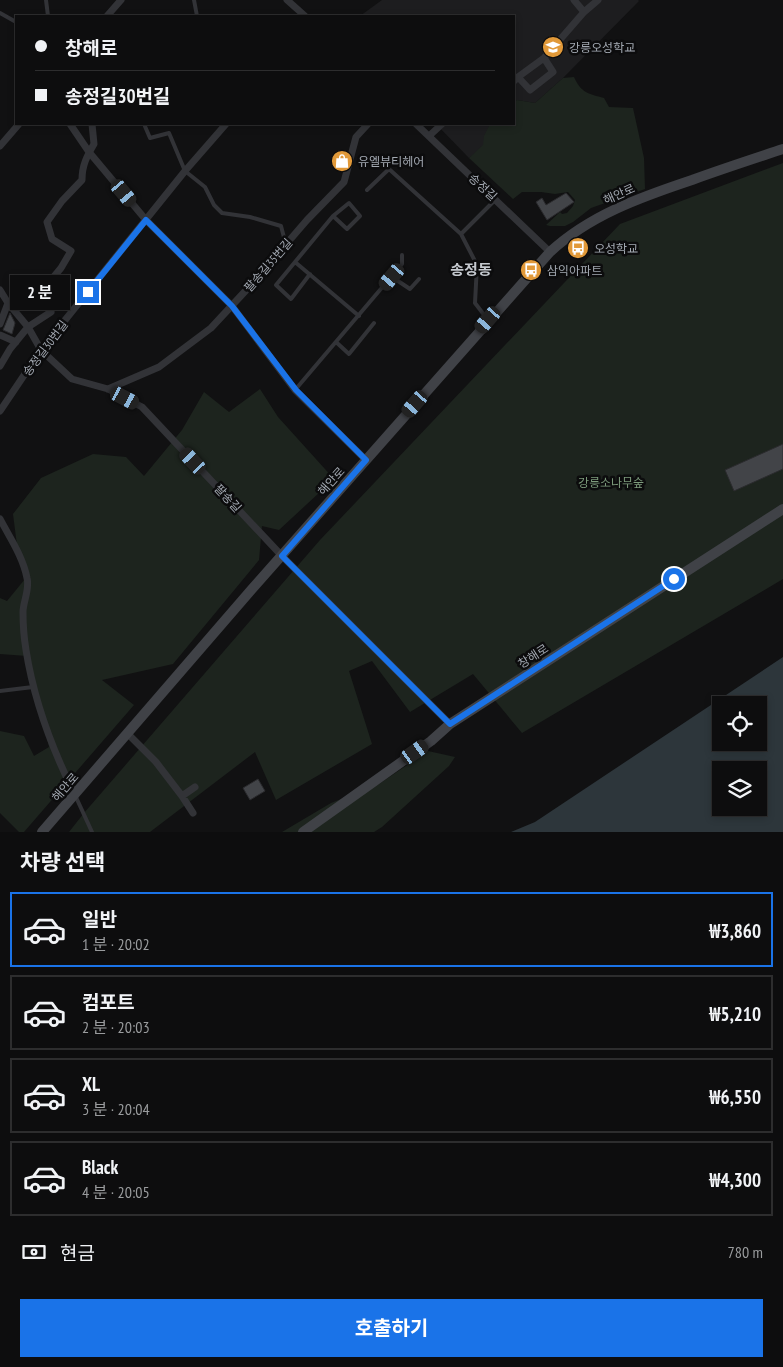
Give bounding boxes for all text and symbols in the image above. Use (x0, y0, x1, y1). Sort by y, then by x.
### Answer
school or university icon: 강릉오성학교 (541, 35, 565, 59)
text: 창해로 (65, 36, 117, 60)
place label: 강릉오성학교 (569, 40, 635, 55)
text: 송정길30번길 (65, 84, 171, 108)
shop icon: 유엘뷰티헤어 (330, 149, 354, 173)
place label: 유엘뷰티헤어 (358, 154, 424, 169)
street label: 송정길 (466, 170, 500, 204)
car (108, 177, 139, 209)
street label: 해안로 (601, 180, 637, 208)
street label: 팔송길35번길 (241, 235, 295, 295)
bus stop icon: 오성학교 (566, 236, 590, 260)
place label: 오성학교 (594, 241, 638, 256)
bus stop icon: 삼익아파트 (519, 258, 543, 282)
district label: 송정동 (450, 260, 492, 279)
car (376, 261, 407, 293)
place label: 삼익아파트 (547, 263, 602, 278)
callout: 2 분 (11, 274, 70, 310)
route end (77, 281, 99, 303)
text: 2 분 (27, 282, 53, 302)
car (472, 304, 503, 336)
street label: 송정길30번길 (19, 317, 71, 379)
car (108, 384, 141, 412)
car (399, 388, 430, 420)
car (177, 445, 208, 477)
street label: 해안로 (314, 464, 348, 498)
park label: 강릉소나무숲 (578, 475, 644, 490)
street label: 팔송길 (211, 481, 245, 515)
route start (663, 568, 685, 590)
street label: 창해로 (515, 641, 551, 671)
map controls (712, 696, 767, 816)
button: locate (712, 696, 767, 751)
car (398, 737, 431, 767)
button: layers (712, 761, 767, 816)
street label: 해안로 (48, 770, 82, 804)
text: 차량 선택 (20, 848, 105, 876)
icon: car (22, 907, 67, 952)
text: 일반 (82, 907, 117, 931)
text: ₩3,860 (709, 919, 761, 943)
text: 1 분 · 20:02 (82, 934, 150, 954)
icon: car (22, 990, 67, 1035)
text: 컴포트 (82, 990, 134, 1014)
text: ₩5,210 (709, 1002, 761, 1026)
text: 2 분 · 20:03 (82, 1017, 150, 1037)
text: XL (82, 1072, 100, 1096)
icon: car (22, 1073, 67, 1118)
text: ₩6,550 (709, 1085, 761, 1109)
text: 3 분 · 20:04 (82, 1099, 150, 1119)
text: Black (82, 1155, 118, 1179)
icon: car (22, 1156, 67, 1201)
text: ₩4,300 (709, 1168, 761, 1192)
text: 4 분 · 20:05 (82, 1182, 150, 1202)
icon: cash (20, 1238, 48, 1266)
text: 현금 (60, 1241, 95, 1265)
text: 780 m (728, 1242, 763, 1262)
button: 호출하기 (20, 1299, 763, 1357)

